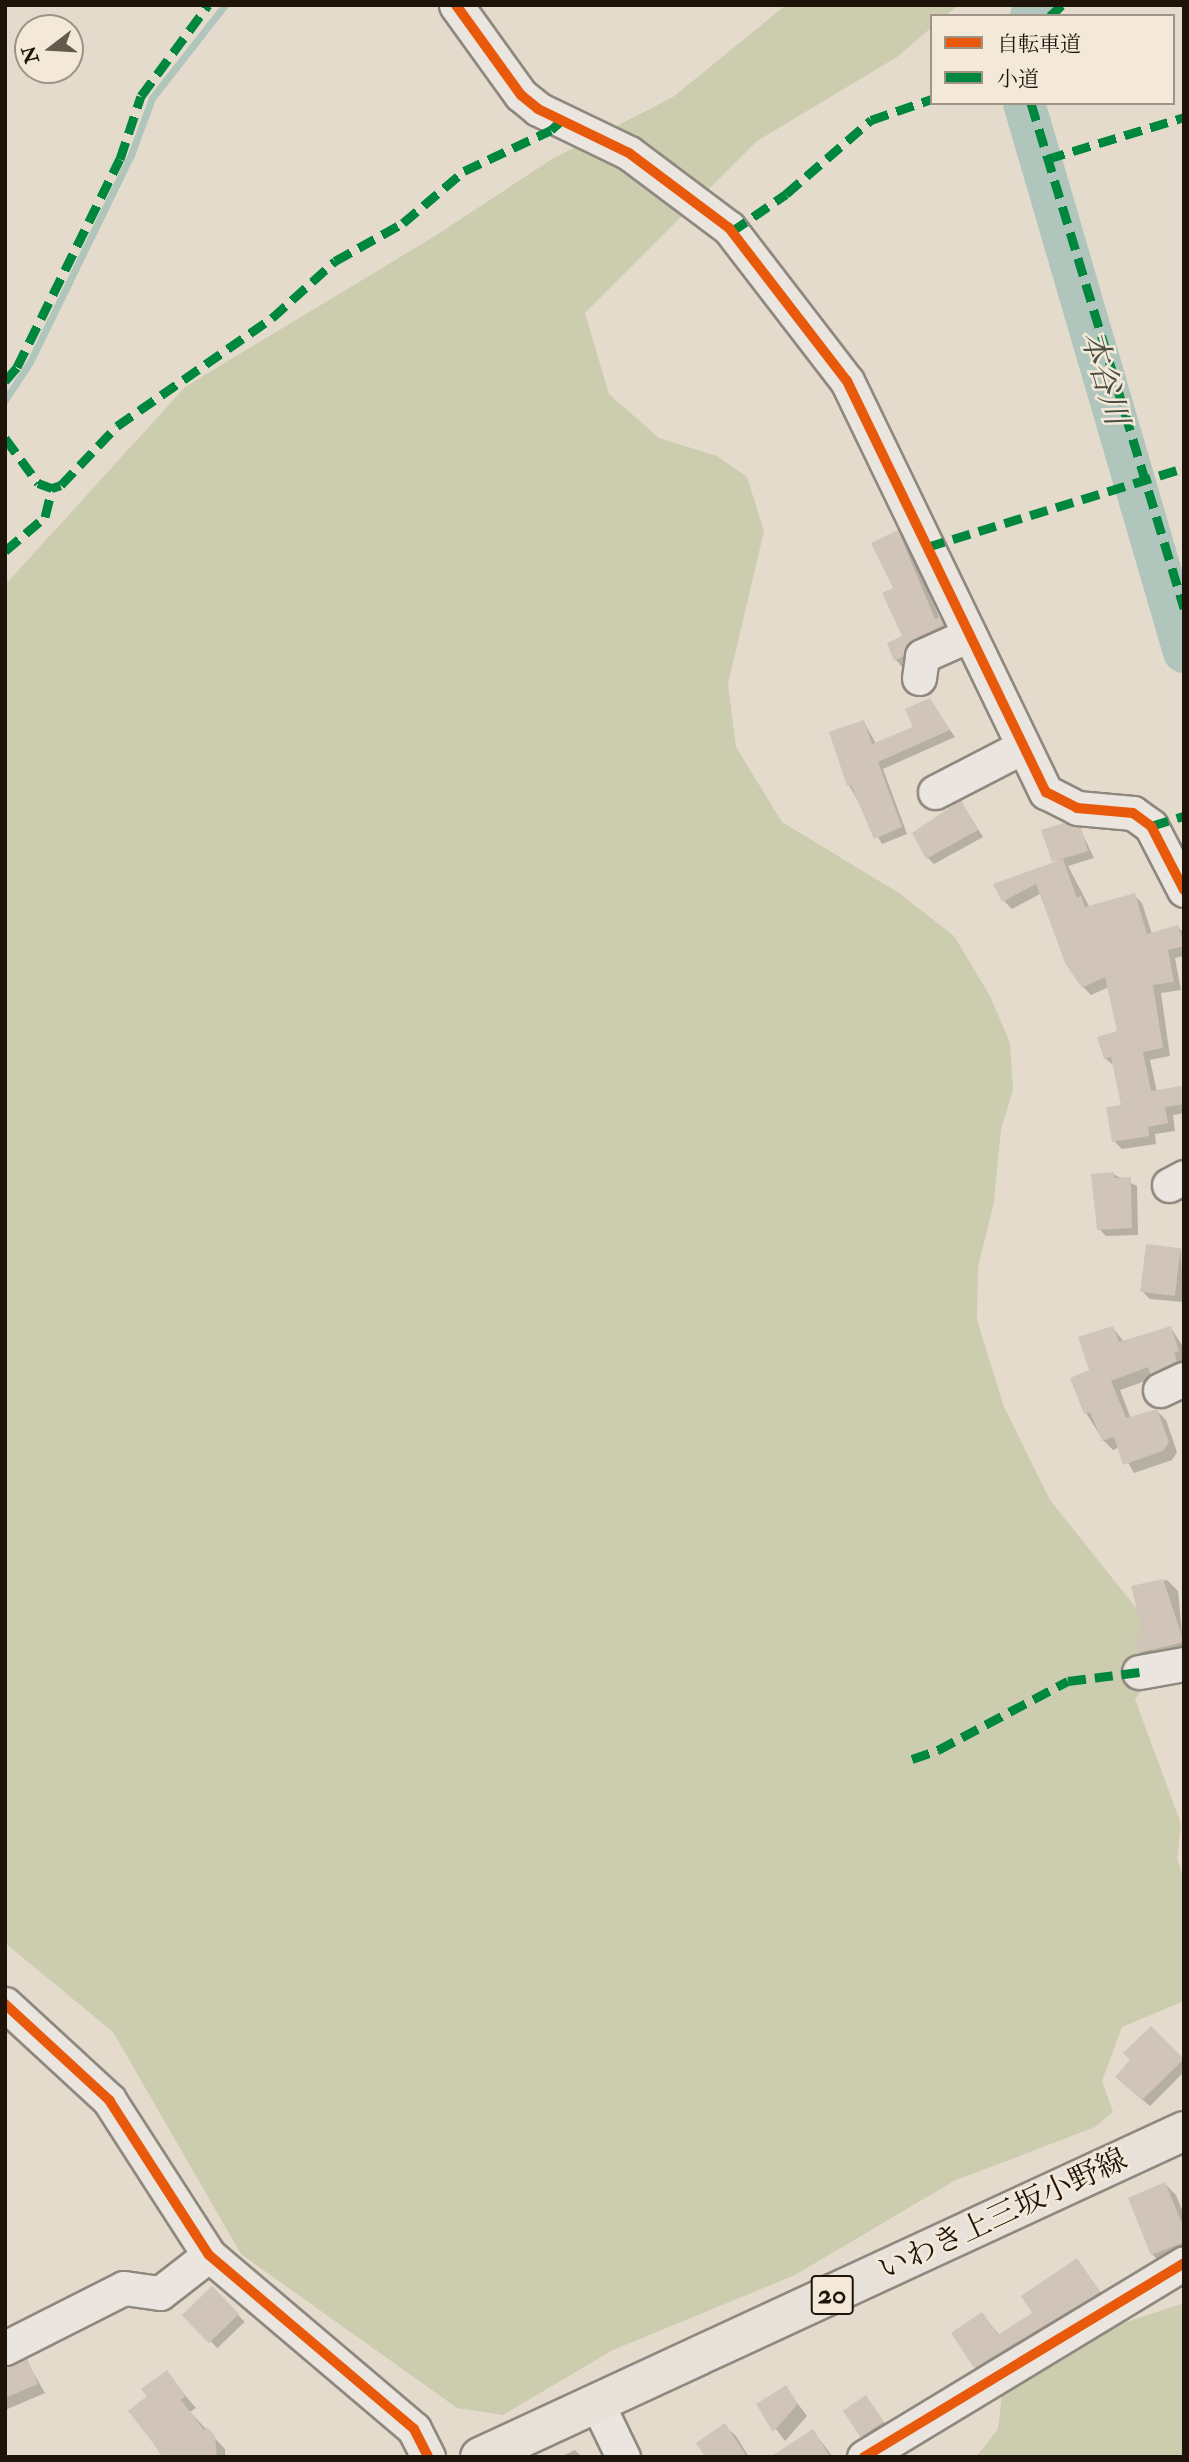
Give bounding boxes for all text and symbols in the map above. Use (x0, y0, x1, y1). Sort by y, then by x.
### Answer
north arrow (14, 14, 84, 84)
legend (930, 14, 1175, 105)
text: 自転車道 (997, 31, 1081, 58)
text: N (17, 43, 45, 66)
text: 小道 (997, 66, 1039, 93)
water label: 本谷川 (1072, 327, 1136, 429)
street label: いわき上三坂小野線 (873, 2142, 1133, 2288)
road number: 20 (809, 2270, 855, 2320)

